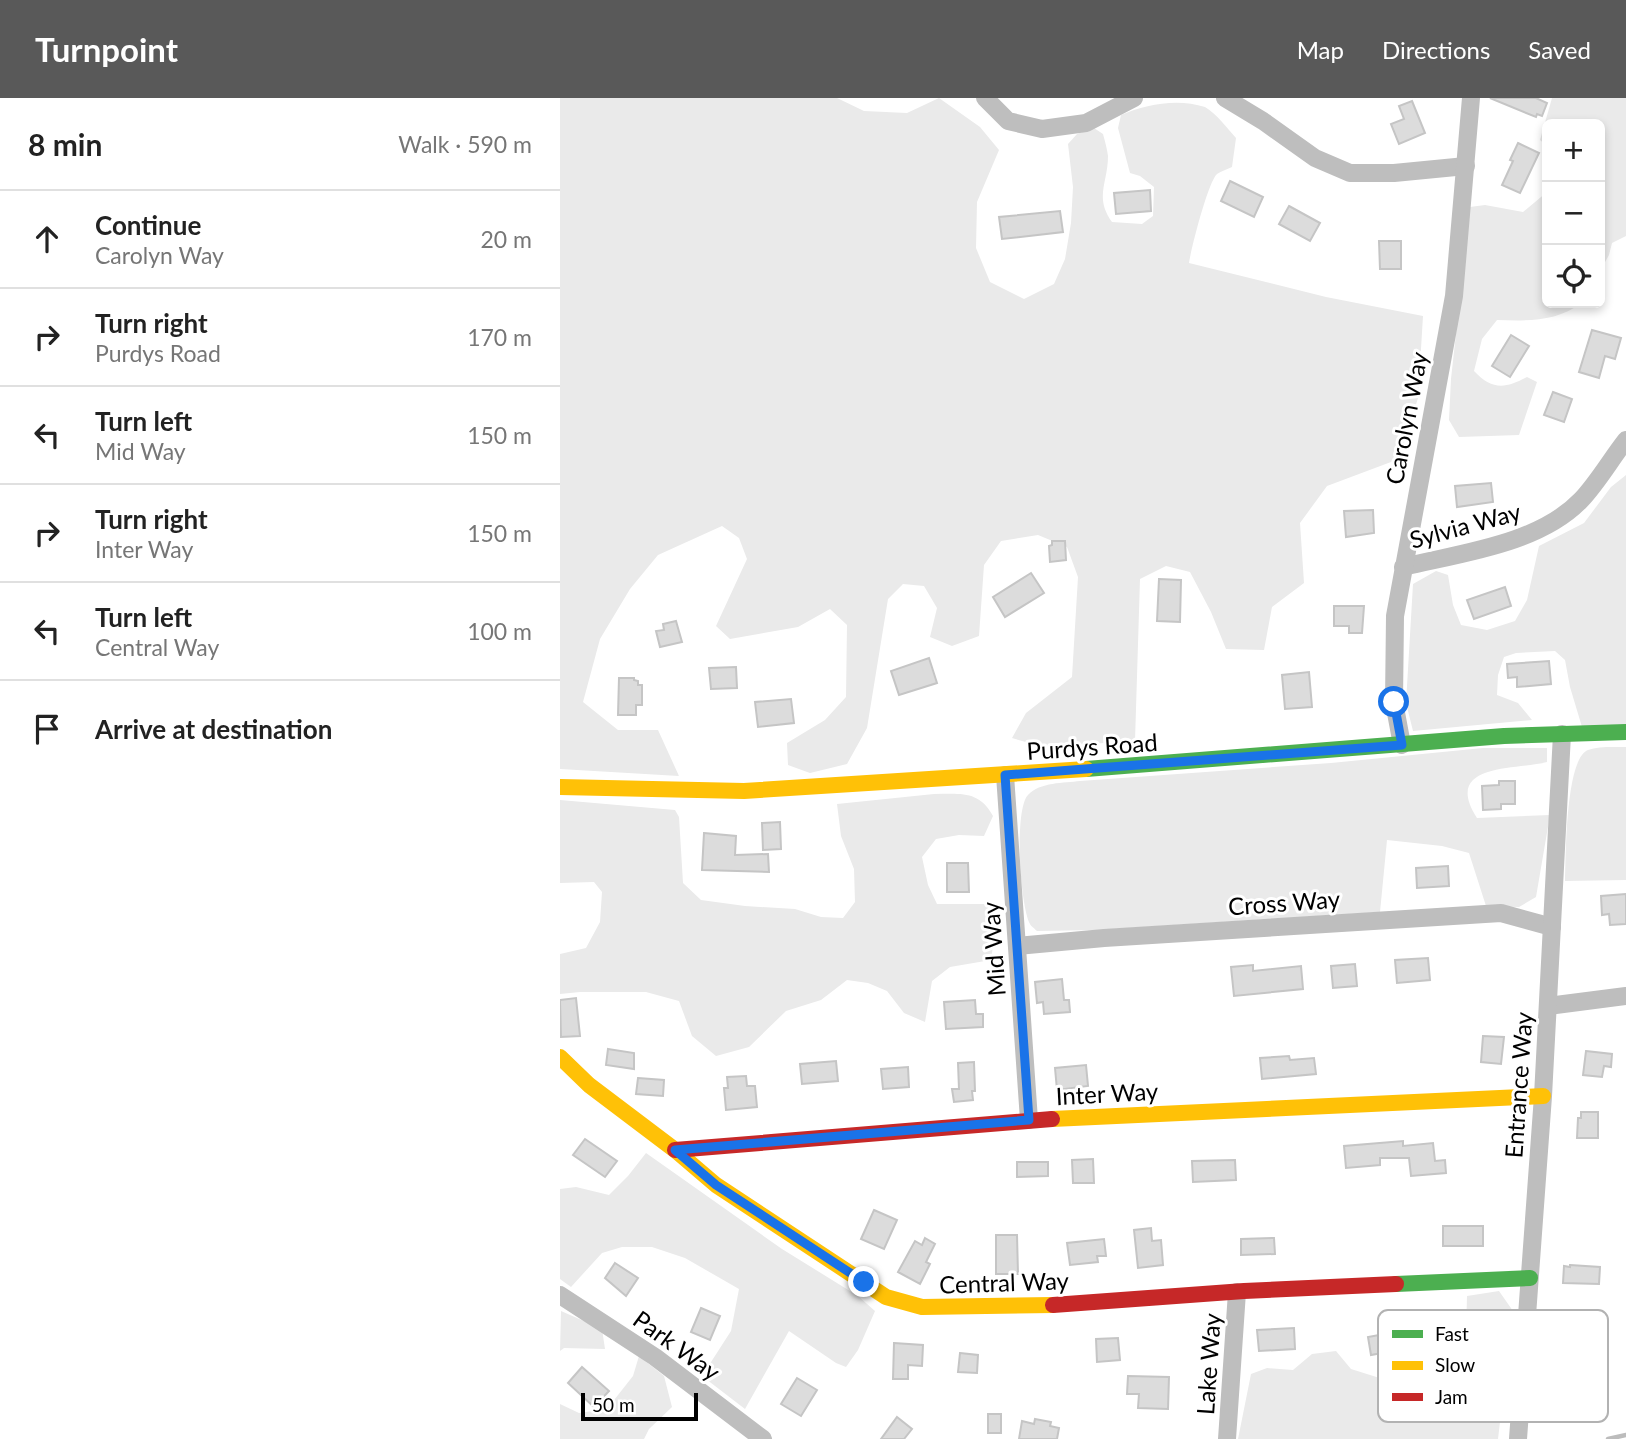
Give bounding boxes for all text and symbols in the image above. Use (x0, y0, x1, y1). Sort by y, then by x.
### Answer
text: Turnpoint (35, 29, 178, 69)
text: Map (1297, 35, 1344, 64)
text: Directions (1382, 35, 1490, 64)
text: Saved (1528, 35, 1591, 64)
map controls (1542, 119, 1605, 308)
button: + (1542, 119, 1605, 182)
text: 8 min (28, 126, 102, 162)
text: Walk · 590 m (398, 130, 532, 158)
button: − (1542, 182, 1605, 245)
text: Continue (95, 209, 201, 241)
icon: ahead (28, 220, 66, 258)
text: 20 m (481, 225, 532, 253)
text: Carolyn Way (95, 241, 224, 269)
button: locate (1542, 245, 1605, 308)
text: Turn right (95, 307, 208, 339)
icon: right (28, 318, 66, 356)
text: 170 m (467, 323, 532, 351)
text: Purdys Road (95, 339, 221, 367)
street label: Carolyn Way (1379, 349, 1433, 487)
text: Turn left (95, 405, 192, 437)
icon: left (28, 416, 66, 454)
text: 150 m (467, 421, 532, 449)
text: Mid Way (95, 437, 186, 465)
street label: Sylvia Way (1406, 496, 1524, 554)
text: Turn right (95, 503, 208, 535)
icon: right (28, 514, 66, 552)
text: 150 m (467, 519, 532, 547)
text: Inter Way (95, 535, 193, 563)
text: Turn left (95, 601, 192, 633)
icon: left (28, 612, 66, 650)
text: 100 m (467, 617, 532, 645)
text: Central Way (95, 633, 219, 661)
route start (1378, 686, 1409, 717)
icon: arrive (28, 710, 66, 748)
text: Arrive at destination (95, 713, 332, 745)
street label: Purdys Road (1025, 727, 1159, 765)
street label: Cross Way (1227, 884, 1341, 920)
street label: Mid Way (975, 900, 1011, 997)
street label: Entrance Way (1498, 1010, 1538, 1159)
street label: Inter Way (1055, 1076, 1160, 1110)
street label: Central Way (939, 1265, 1070, 1299)
route end (848, 1266, 879, 1297)
street label: Park Way (628, 1304, 727, 1387)
legend (1378, 1310, 1608, 1422)
street label: Lake Way (1190, 1312, 1226, 1416)
text: Fast (1435, 1322, 1469, 1345)
text: Slow (1435, 1353, 1475, 1376)
text: Jam (1435, 1385, 1468, 1408)
scale bar (581, 1390, 698, 1422)
text: 50 m (592, 1393, 635, 1416)

